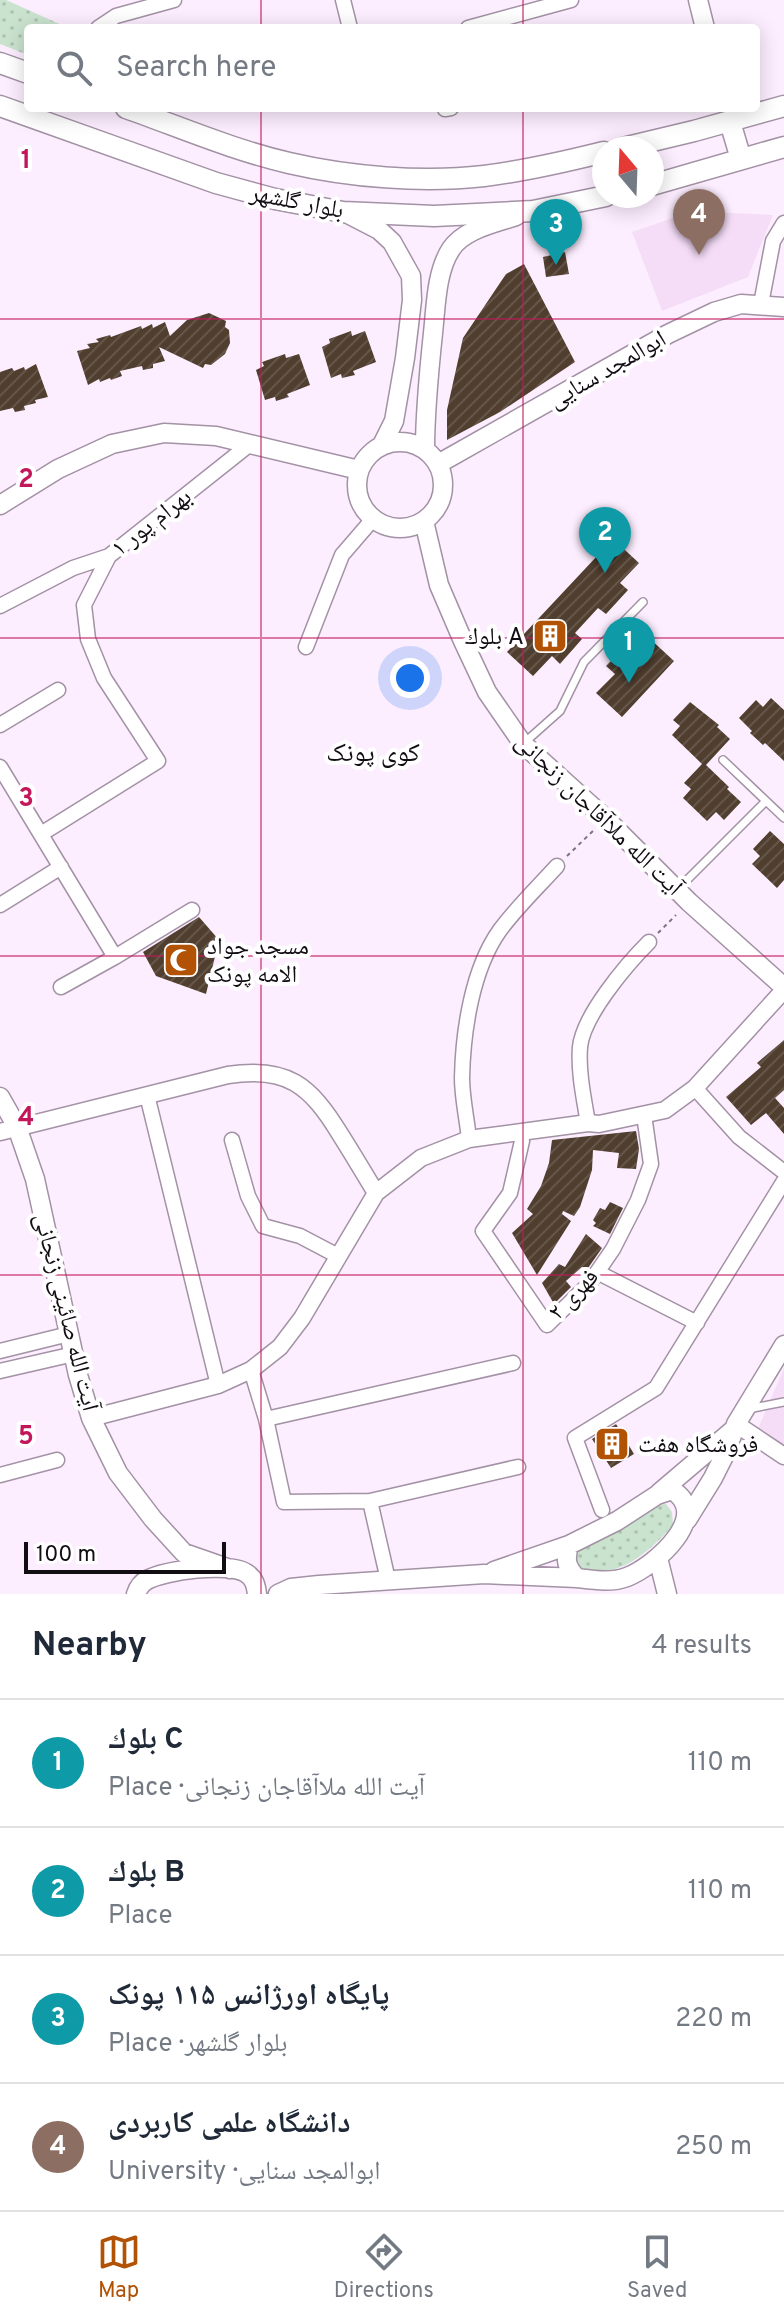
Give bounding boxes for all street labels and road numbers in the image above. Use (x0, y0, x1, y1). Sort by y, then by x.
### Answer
street label: بلوار گلشهر (246, 179, 346, 227)
street label: ابوالمجد سنایی (544, 325, 672, 416)
street label: بهرام پور ۱ (106, 483, 198, 564)
street label: آیت الله ملاآقاجان زنجانی (507, 728, 688, 904)
street label: آیت الله صائینی زنجانی (26, 1211, 104, 1415)
street label: فهری ۲ (543, 1263, 606, 1327)

